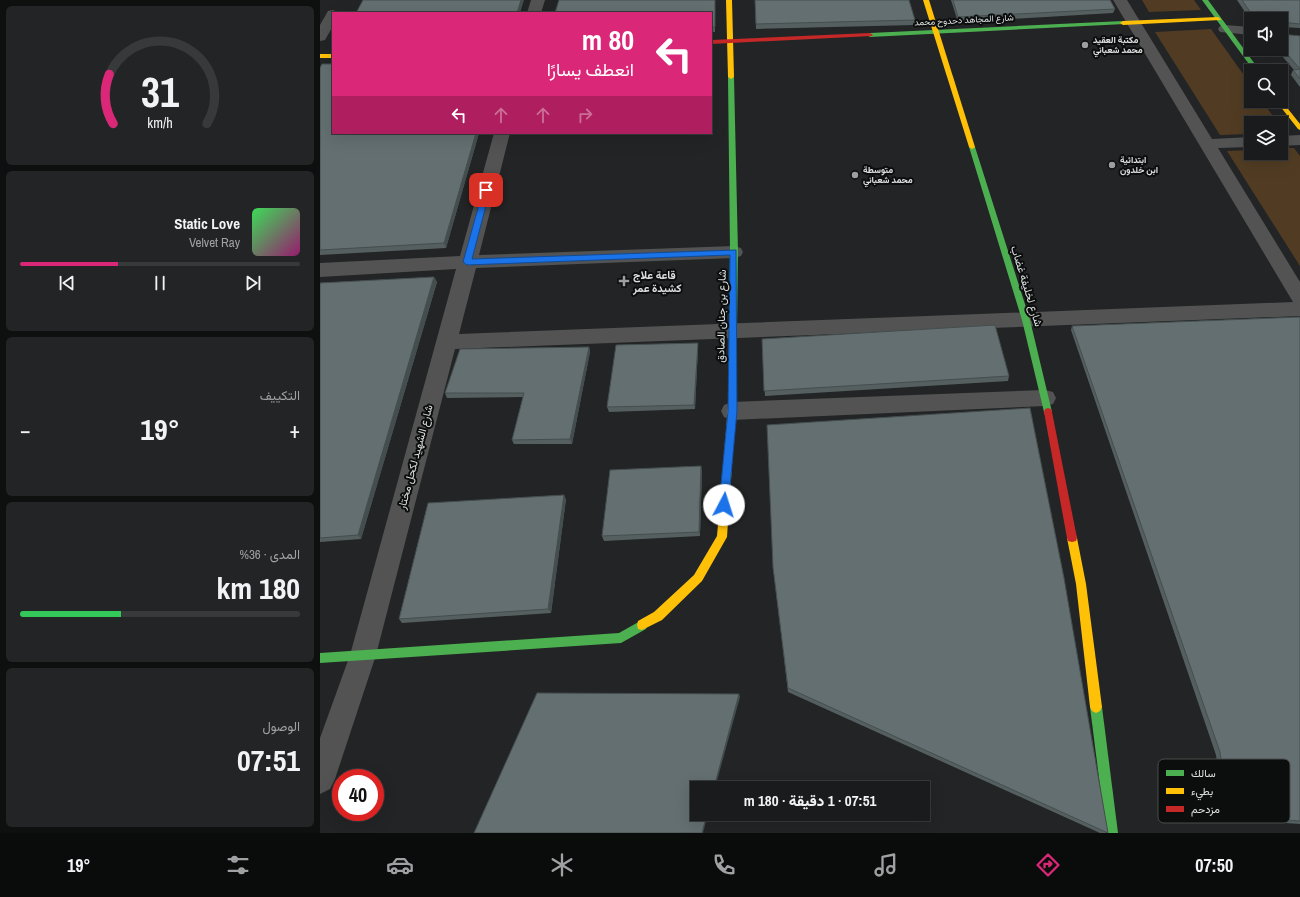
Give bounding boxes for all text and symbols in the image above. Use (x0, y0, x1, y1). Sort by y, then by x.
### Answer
street label: شارع المجاهد دحدوح محمد (914, 11, 1014, 29)
map controls (1244, 12, 1288, 160)
button: sound (1244, 12, 1288, 56)
text: 80 m (582, 21, 634, 59)
icon: left (648, 28, 700, 80)
place label: مكتبة العقيد محمد شعباني (1093, 34, 1143, 58)
marker: مكتبة العقيد محمد شعباني (1080, 40, 1090, 50)
text: انعطف يسارًا (547, 57, 634, 82)
text: 31 (141, 64, 179, 120)
button: search (1244, 64, 1288, 108)
icon: left (448, 104, 470, 126)
icon: ahead (490, 104, 512, 126)
icon: ahead (532, 104, 554, 126)
icon: right (574, 104, 596, 126)
text: km/h (147, 112, 173, 131)
button: layers (1244, 116, 1288, 160)
place label: ابتدائية ابن خلدون (1120, 154, 1158, 176)
marker: ابتدائية ابن خلدون (1107, 160, 1117, 170)
place label: متوسطة محمد شعباني (863, 164, 913, 188)
marker: متوسطة محمد شعباني (850, 170, 860, 180)
pin (469, 173, 503, 207)
icon: arrive (475, 179, 497, 201)
text: Static Love (174, 213, 240, 234)
text: Velvet Ray (189, 234, 240, 251)
street label: شارع لخليفة غضاب (1007, 244, 1046, 329)
place label: قاعة علاج كشيدة عمر (632, 268, 682, 295)
street label: شارع بن جنان الصادق (713, 269, 730, 363)
icon: previous (56, 272, 78, 294)
icon: pause (149, 272, 171, 294)
icon: next (242, 272, 264, 294)
marker: قاعة علاج كشيدة عمر (618, 275, 630, 287)
text: التكييف (260, 387, 300, 404)
street label: شارع الشهيد لكحل مختار (394, 403, 437, 512)
text: 19° (140, 409, 180, 449)
text: − (20, 415, 31, 445)
text: + (289, 415, 300, 445)
position arrow (703, 484, 745, 526)
text: المدى · 36% (239, 546, 300, 563)
text: 180 km (217, 568, 300, 608)
text: الوصول (262, 718, 300, 735)
text: 07:51 (237, 740, 300, 780)
legend (1158, 759, 1290, 823)
text: سالك (1191, 766, 1216, 780)
speed limit sign: 40 (332, 769, 384, 821)
text: بطيء (1191, 784, 1213, 801)
text: 07:51 · 1 دقيقة · 180 m (744, 790, 876, 811)
text: مزدحم (1191, 802, 1220, 817)
icon: filters (224, 851, 252, 879)
icon: car (386, 851, 414, 879)
icon: climate (548, 851, 576, 879)
icon: phone (710, 851, 738, 879)
icon: music (872, 851, 900, 879)
icon: directions (1034, 851, 1062, 879)
text: 19° (67, 853, 91, 878)
text: 07:50 (1195, 853, 1233, 878)

